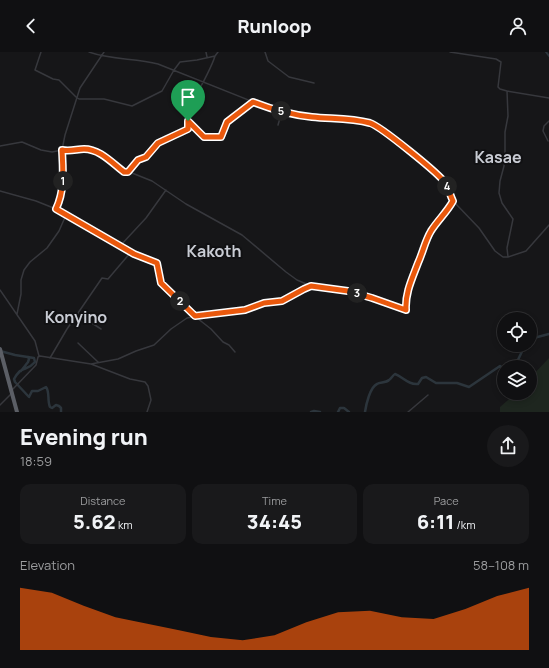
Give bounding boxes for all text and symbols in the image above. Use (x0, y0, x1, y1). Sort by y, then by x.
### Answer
text: Runloop (237, 14, 312, 38)
icon: back (20, 15, 42, 37)
icon: person (507, 15, 529, 37)
pin (171, 80, 205, 121)
icon: arrive (177, 86, 199, 108)
pin: 5 (271, 101, 291, 121)
text: 5 (278, 103, 284, 118)
district label: Kasae (474, 146, 522, 168)
pin: 1 (53, 171, 73, 191)
text: 1 (61, 173, 65, 188)
pin: 4 (437, 176, 457, 196)
text: 4 (444, 178, 450, 193)
district label: Kakoth (187, 240, 241, 262)
pin: 3 (347, 283, 367, 303)
text: 3 (354, 285, 360, 300)
pin: 2 (170, 291, 190, 311)
text: 2 (177, 293, 183, 308)
district label: Konyino (45, 306, 107, 328)
map controls (497, 312, 537, 400)
button: locate (497, 312, 537, 352)
button: layers (497, 360, 537, 400)
text: Evening run (20, 422, 148, 452)
button: share (487, 425, 529, 467)
text: 18:59 (20, 452, 52, 470)
text: Distance (80, 493, 125, 508)
text: Time (262, 493, 287, 508)
text: Pace (434, 493, 459, 508)
text: 5.62 (73, 508, 116, 535)
text: 34:45 (247, 508, 302, 535)
text: 6:11 (417, 508, 454, 535)
text: km (116, 517, 133, 532)
text: /km (454, 517, 476, 532)
text: Elevation (20, 556, 75, 574)
text: 58–108 m (473, 556, 529, 574)

